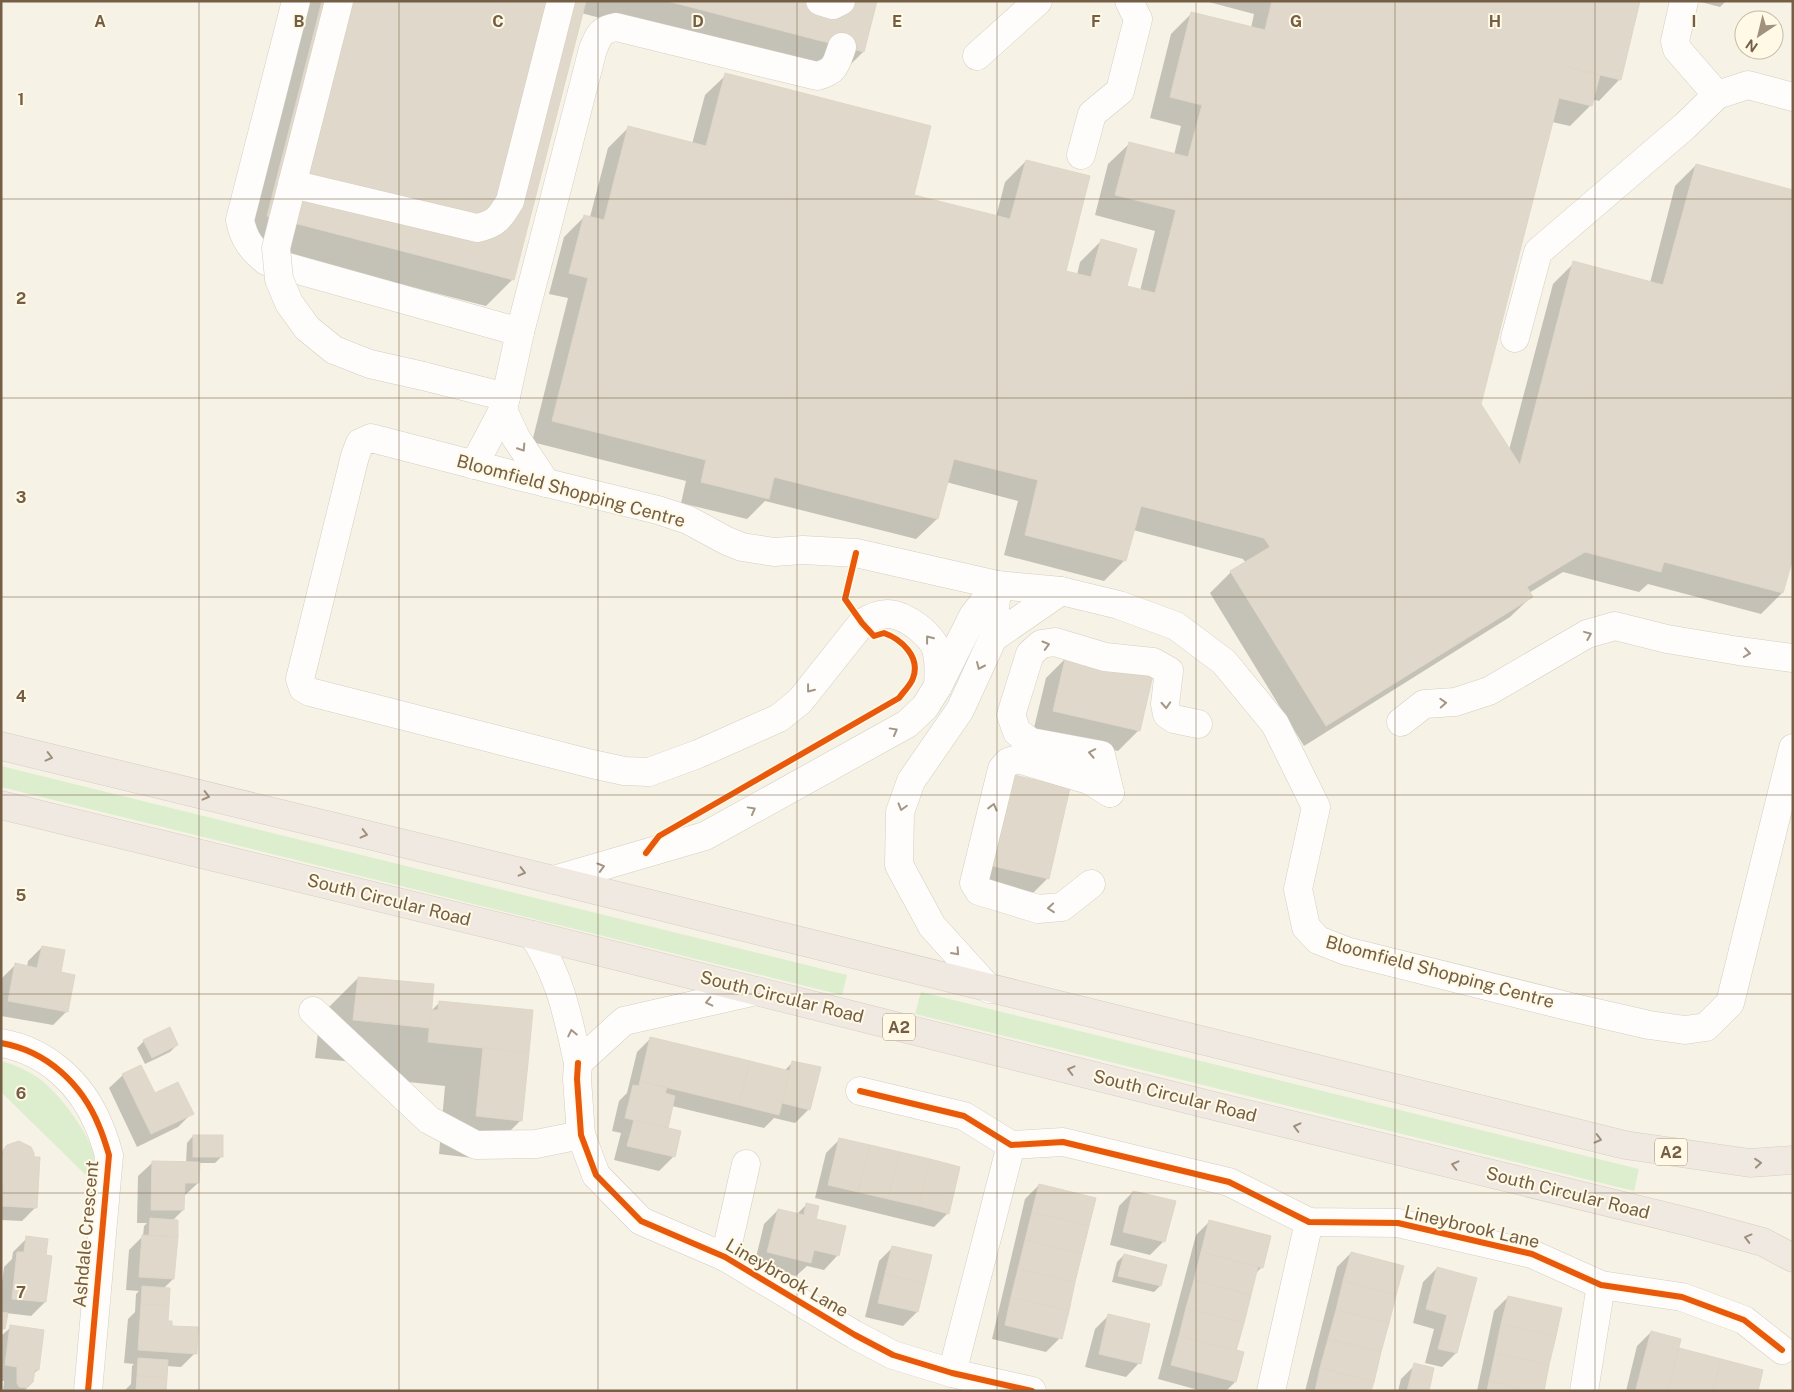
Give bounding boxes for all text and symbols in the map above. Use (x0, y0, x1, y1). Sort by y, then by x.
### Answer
north arrow (1734, 10, 1784, 60)
text: A (94, 12, 106, 31)
text: B (294, 12, 305, 31)
text: C (492, 12, 504, 31)
text: D (692, 12, 704, 31)
text: E (892, 12, 902, 31)
text: F (1091, 12, 1101, 31)
text: G (1290, 12, 1302, 31)
text: H (1489, 12, 1501, 31)
text: I (1692, 12, 1696, 31)
text: N (1742, 36, 1761, 55)
text: 1 (18, 90, 24, 109)
text: 2 (16, 289, 26, 308)
one-way arrow (516, 442, 525, 451)
street label: Bloomfield Shopping Centre (455, 450, 688, 531)
text: 3 (16, 488, 26, 507)
one-way arrow (1583, 630, 1592, 641)
one-way arrow (926, 636, 935, 645)
one-way arrow (1041, 640, 1050, 650)
one-way arrow (1743, 647, 1751, 657)
one-way arrow (976, 661, 986, 670)
one-way arrow (806, 683, 815, 692)
text: 4 (16, 687, 27, 706)
one-way arrow (1439, 697, 1447, 708)
one-way arrow (1161, 702, 1172, 710)
one-way arrow (889, 727, 898, 737)
one-way arrow (1087, 748, 1096, 758)
one-way arrow (44, 751, 53, 762)
one-way arrow (202, 790, 210, 800)
one-way arrow (987, 802, 998, 811)
one-way arrow (897, 803, 908, 812)
one-way arrow (747, 806, 756, 816)
one-way arrow (360, 828, 369, 839)
one-way arrow (596, 862, 605, 872)
one-way arrow (518, 867, 526, 877)
street label: South Circular Road (305, 869, 473, 930)
text: 5 (16, 886, 27, 905)
one-way arrow (1046, 902, 1054, 913)
street label: Bloomfield Shopping Centre (1324, 931, 1557, 1012)
one-way arrow (950, 947, 959, 956)
street label: South Circular Road (698, 966, 866, 1027)
one-way arrow (704, 996, 713, 1007)
road number: A2 (883, 1014, 915, 1040)
one-way arrow (567, 1029, 577, 1038)
street label: South Circular Road (1091, 1065, 1259, 1126)
one-way arrow (1068, 1066, 1076, 1076)
text: 6 (16, 1084, 26, 1103)
one-way arrow (1292, 1122, 1301, 1133)
one-way arrow (1594, 1133, 1603, 1144)
road number: A2 (1655, 1138, 1687, 1166)
one-way arrow (1755, 1157, 1763, 1168)
street label: Ashdale Crescent (69, 1160, 102, 1308)
one-way arrow (1450, 1160, 1459, 1171)
street label: South Circular Road (1484, 1162, 1652, 1223)
street label: Lineybrook Lane (1402, 1201, 1542, 1252)
one-way arrow (1744, 1233, 1753, 1244)
street label: Lineybrook Lane (722, 1234, 852, 1321)
text: 7 (16, 1283, 26, 1302)

